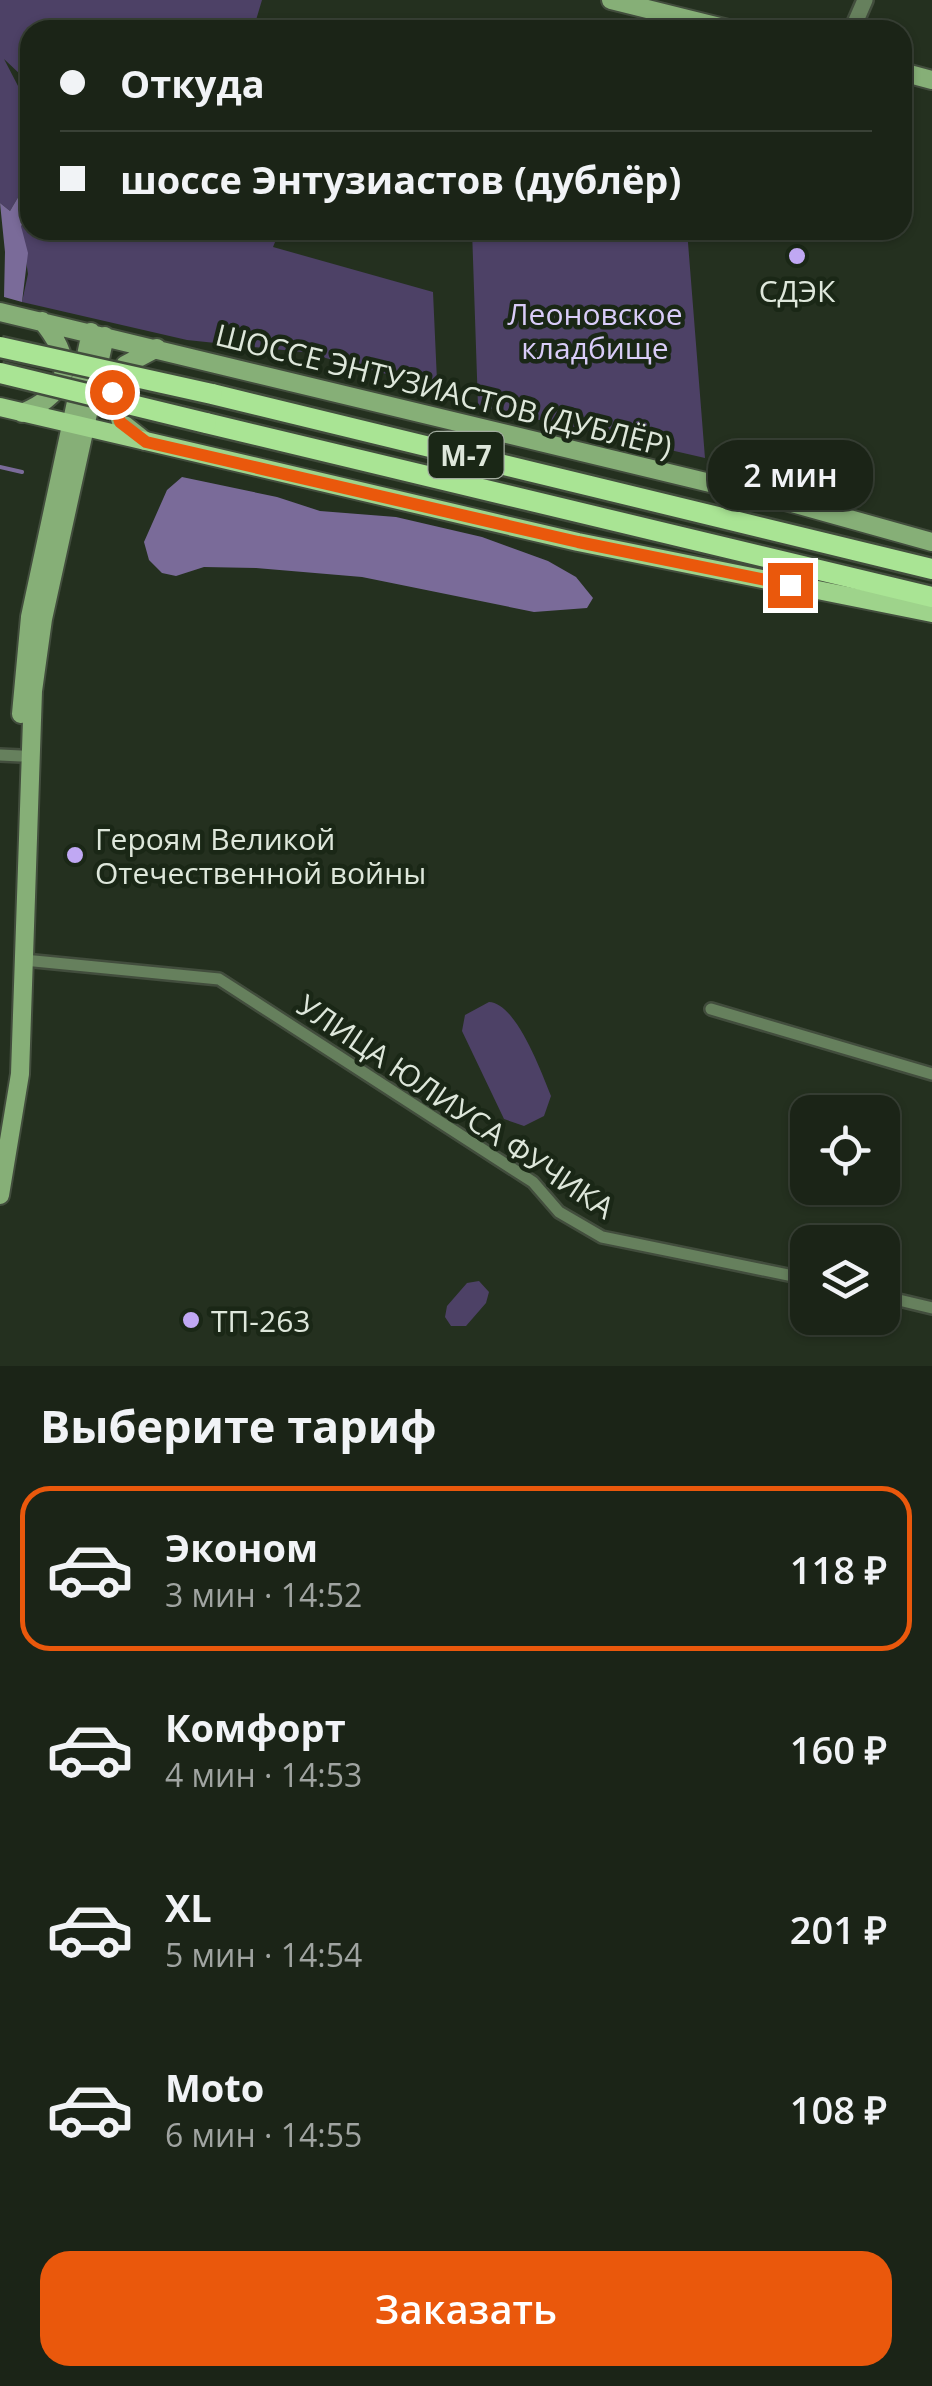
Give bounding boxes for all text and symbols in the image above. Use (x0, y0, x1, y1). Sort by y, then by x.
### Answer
text: Откуда (120, 57, 265, 109)
text: шоссе Энтузиастов (дублёр) (120, 153, 681, 205)
marker: СДЭК (786, 245, 808, 267)
place label: СДЭК (759, 270, 836, 311)
park label: Леоновское кладбище (507, 293, 683, 368)
street label: ШОССЕ ЭНТУЗИАСТОВ (ДУБЛЁР) (212, 313, 676, 467)
route start (90, 370, 135, 415)
road number: М-7 (428, 432, 504, 478)
callout: 2 мин (708, 440, 872, 510)
text: 2 мин (743, 453, 838, 496)
route end (768, 563, 813, 608)
place label: Героям Великой Отечественной войны (95, 818, 426, 893)
marker: Героям Великой Отечественной войны (64, 844, 86, 866)
street label: УЛИЦА ЮЛИУСА ФУЧИКА (289, 984, 623, 1228)
map controls (790, 1095, 900, 1335)
button: locate (790, 1095, 900, 1205)
button: layers (790, 1225, 900, 1335)
place label: ТП-263 (211, 1300, 310, 1341)
marker: ТП-263 (180, 1309, 202, 1331)
text: Выберите тариф (40, 1395, 437, 1456)
text: Эконом (165, 1521, 318, 1573)
icon: car (45, 1524, 135, 1614)
text: 118 ₽ (790, 1543, 887, 1595)
text: 3 мин · 14:52 (165, 1573, 362, 1616)
text: Комфорт (165, 1701, 346, 1753)
icon: car (45, 1704, 135, 1794)
text: 160 ₽ (790, 1723, 887, 1775)
text: 4 мин · 14:53 (165, 1753, 362, 1796)
text: XL (165, 1881, 212, 1933)
icon: car (45, 1884, 135, 1974)
text: 201 ₽ (790, 1903, 887, 1955)
text: 5 мин · 14:54 (165, 1933, 362, 1976)
text: Moto (165, 2061, 264, 2113)
icon: car (45, 2064, 135, 2154)
text: 108 ₽ (790, 2083, 887, 2135)
text: 6 мин · 14:55 (165, 2113, 362, 2156)
button: Заказать (40, 2251, 892, 2366)

